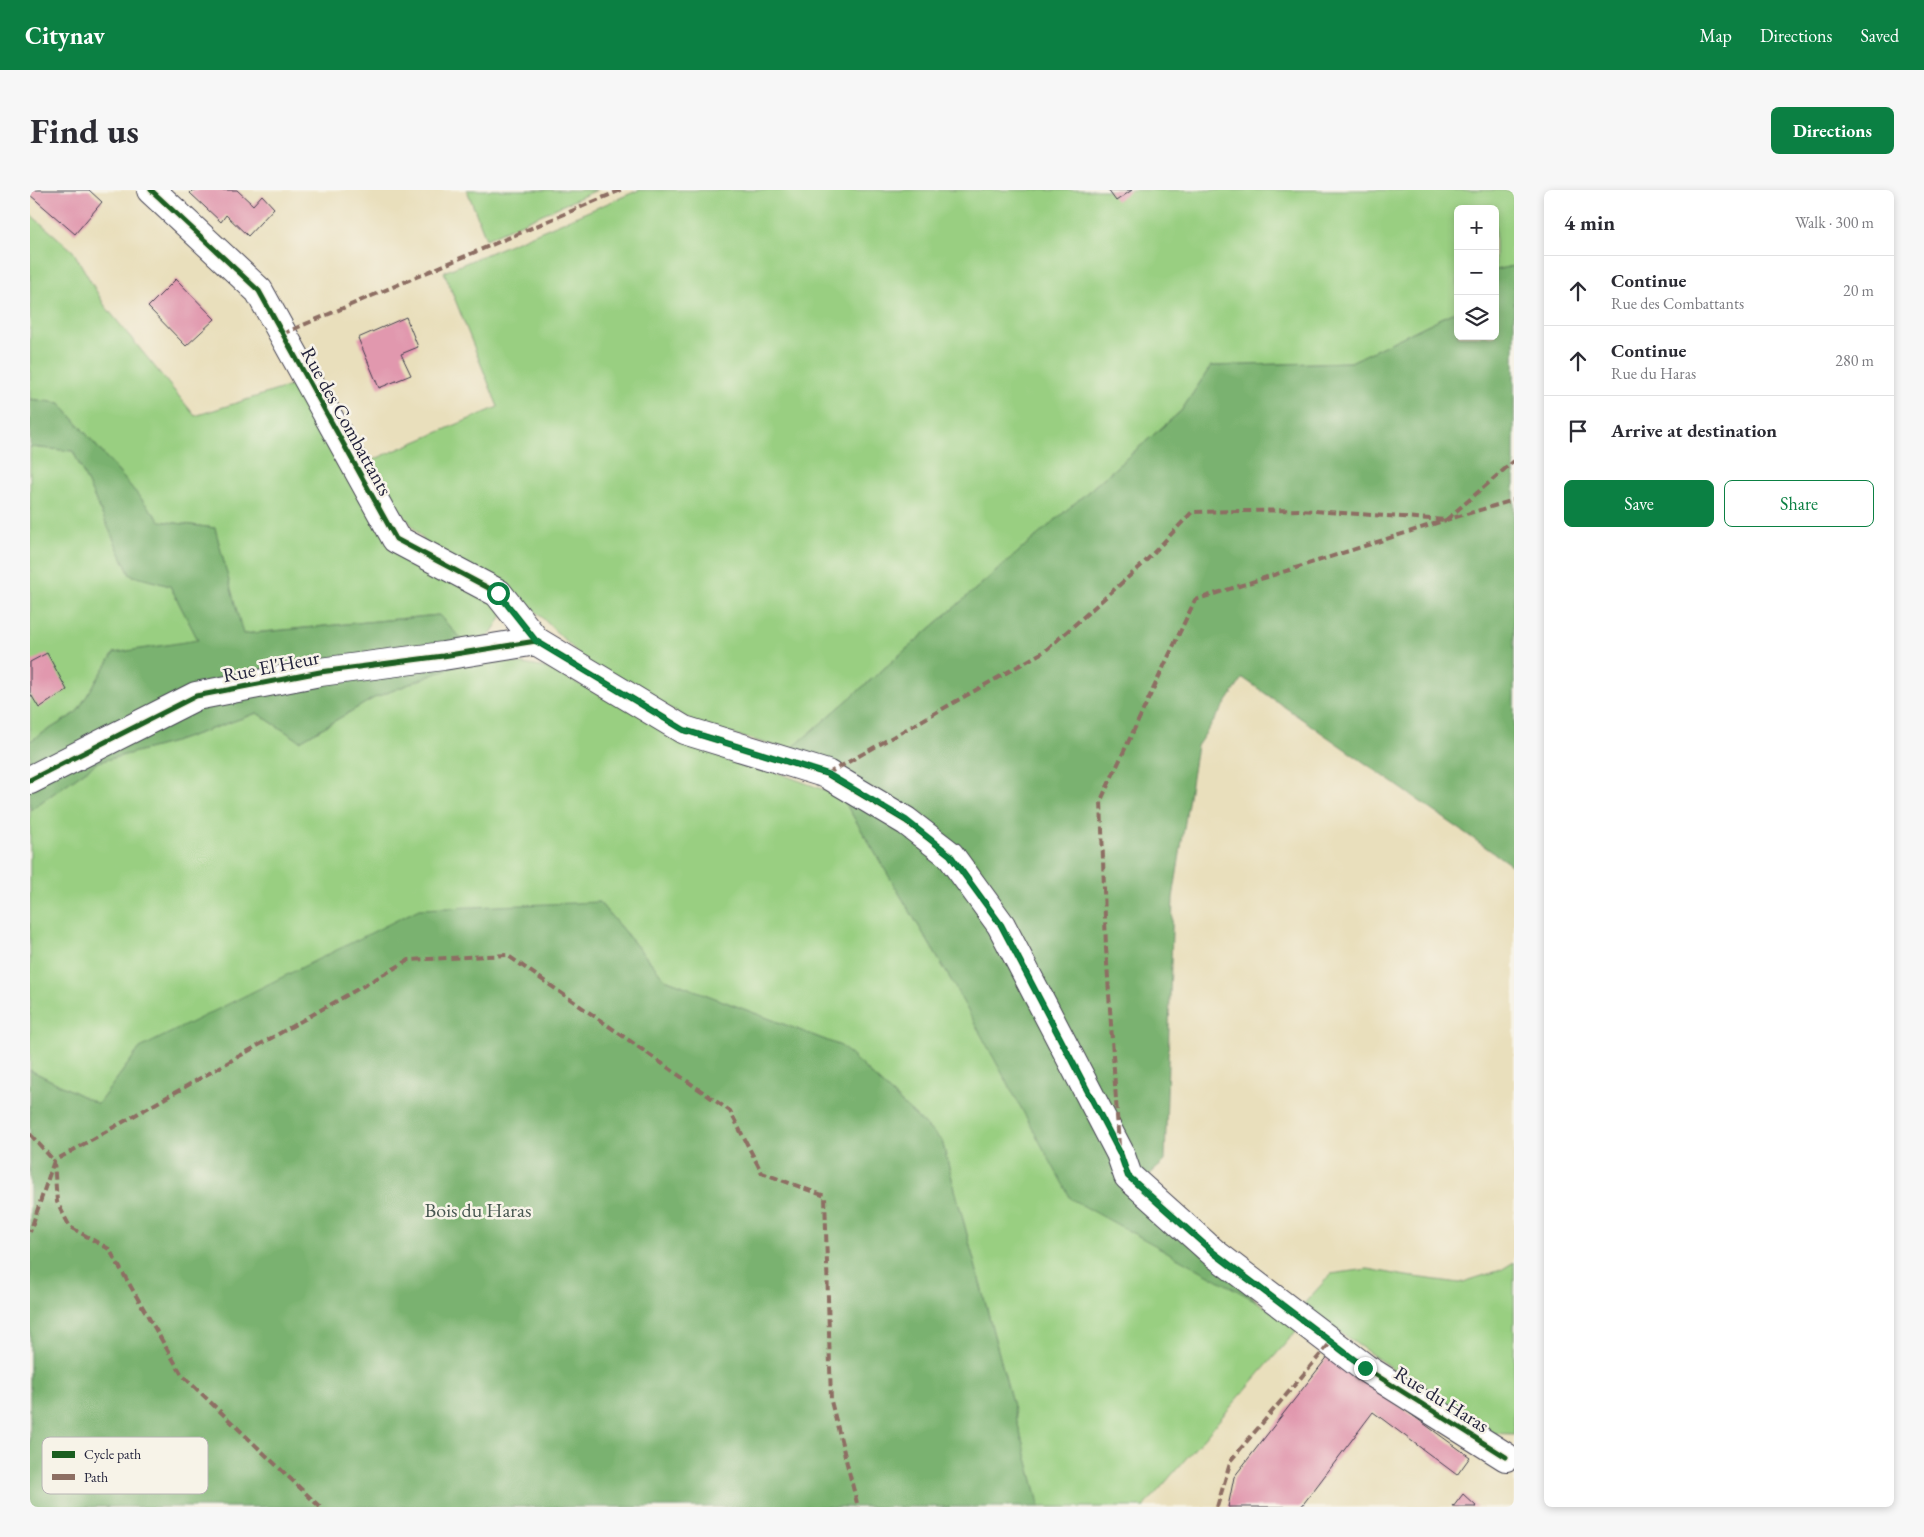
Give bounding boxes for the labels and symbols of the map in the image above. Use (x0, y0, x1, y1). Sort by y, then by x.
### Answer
street label: Rue des Combattants (295, 342, 399, 500)
route start (487, 582, 510, 605)
street label: Rue El'Heur (220, 644, 322, 688)
park label: Bois du Haras (425, 1197, 531, 1223)
route end (1354, 1357, 1377, 1380)
street label: Rue du Haras (1390, 1360, 1494, 1438)
legend (42, 1437, 208, 1494)
text: Cycle path (84, 1445, 141, 1463)
text: Path (84, 1468, 108, 1486)

